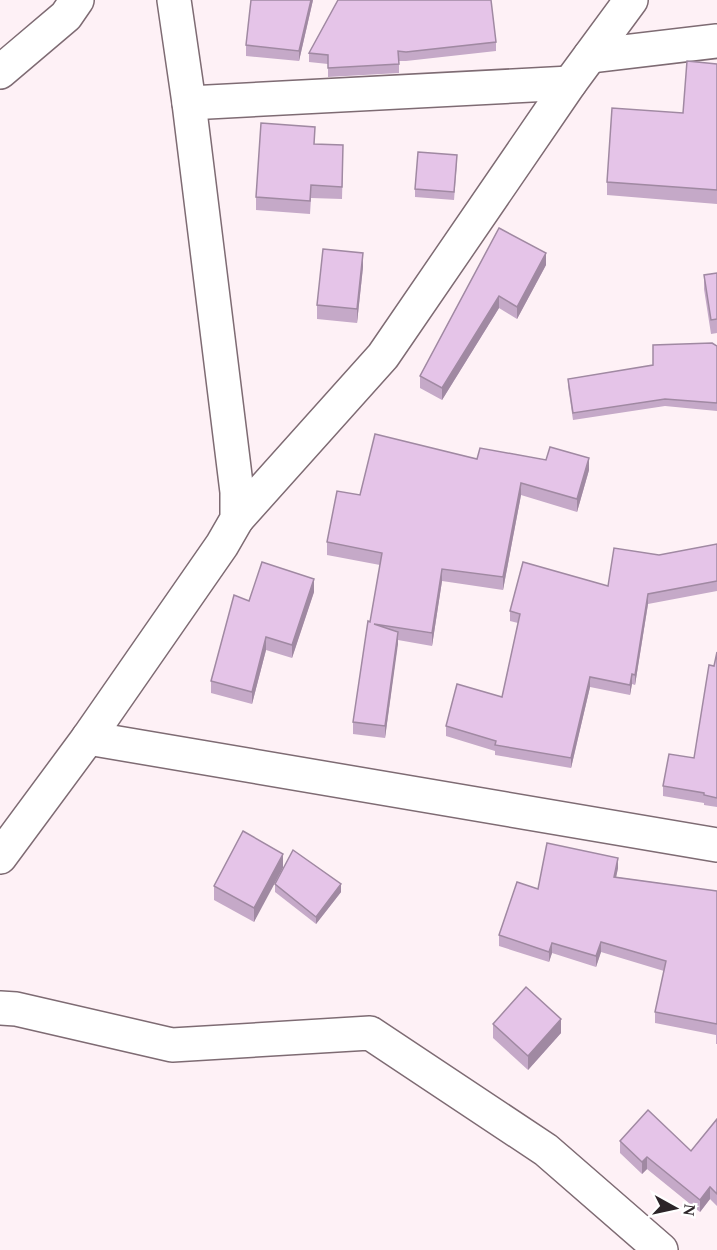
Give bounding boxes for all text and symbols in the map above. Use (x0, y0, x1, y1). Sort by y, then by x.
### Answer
north arrow (645, 1178, 705, 1238)
text: N (680, 1203, 699, 1217)

